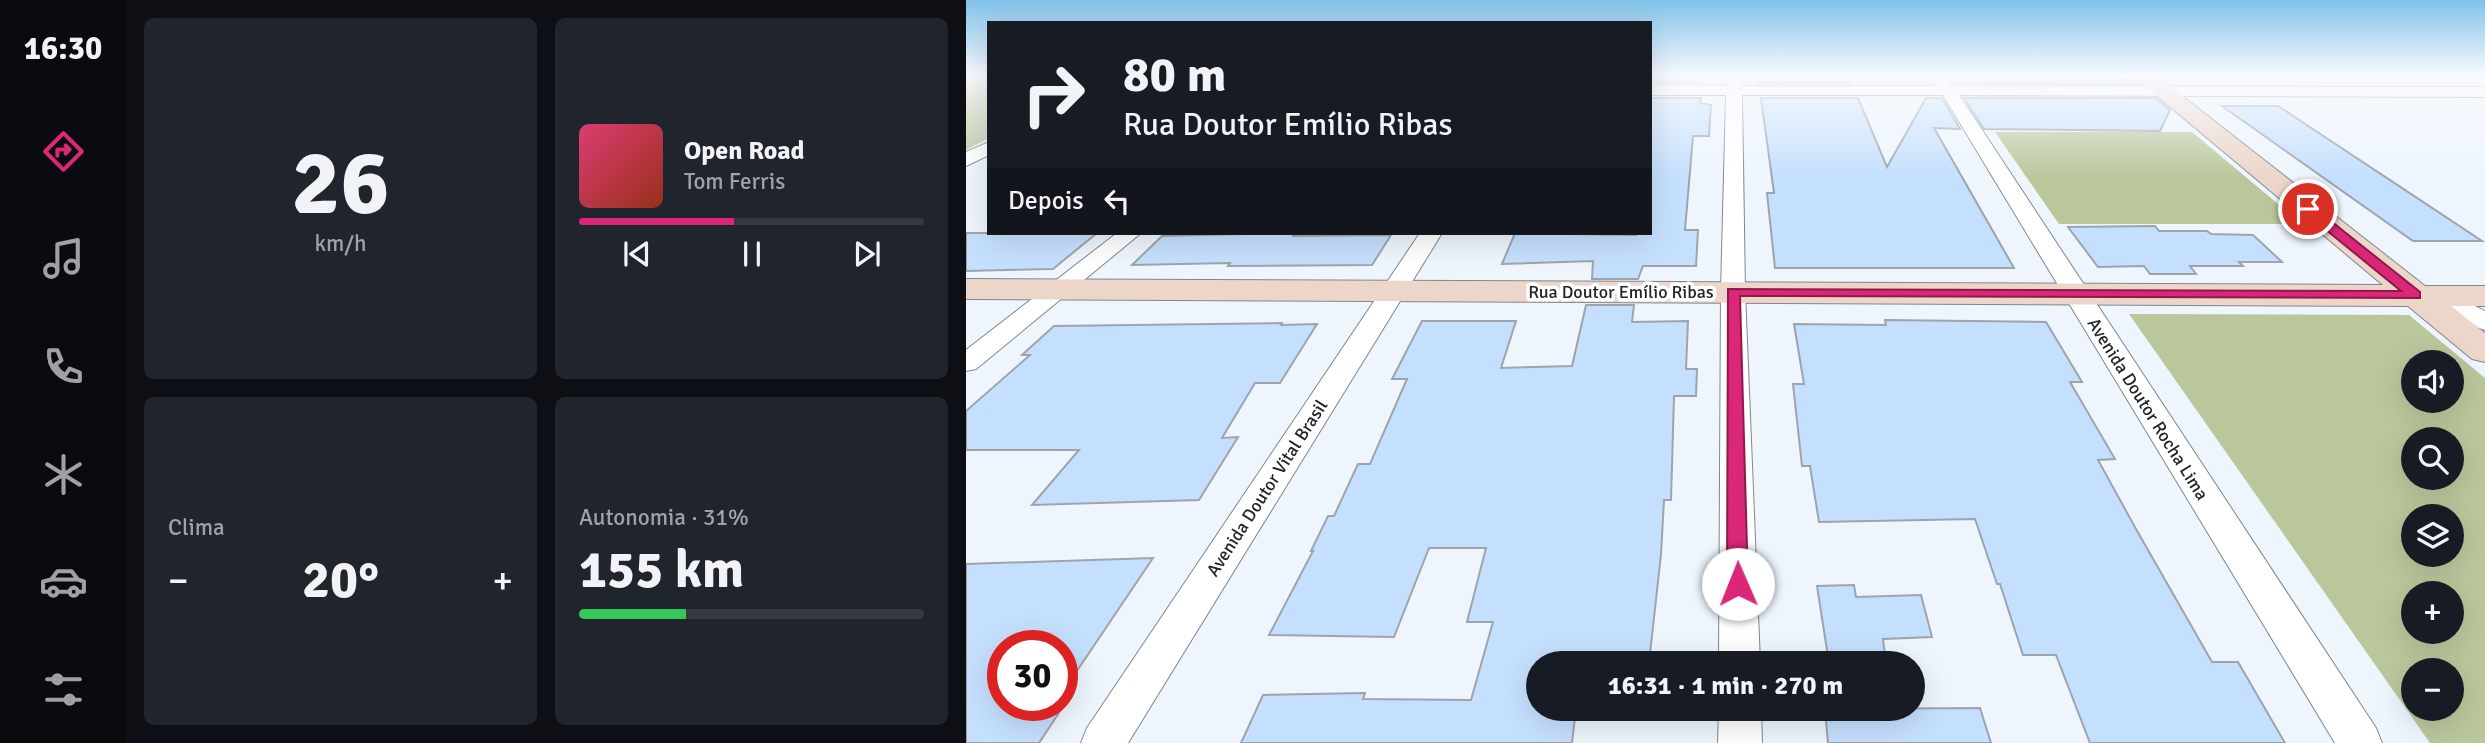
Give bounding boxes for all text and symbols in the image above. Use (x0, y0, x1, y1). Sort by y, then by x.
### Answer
text: 16:30 (24, 29, 102, 68)
text: 80 m (1123, 45, 1226, 105)
icon: right (1008, 49, 1099, 140)
text: Rua Doutor Emílio Ribas (1123, 105, 1452, 144)
icon: directions (39, 127, 88, 176)
text: 26 (291, 127, 390, 240)
text: Open Road (684, 135, 805, 167)
text: Tom Ferris (684, 167, 785, 196)
pin (2278, 179, 2338, 239)
icon: left (1098, 182, 1136, 220)
text: Depois (1008, 185, 1084, 217)
icon: arrive (2289, 190, 2327, 228)
text: km/h (314, 229, 367, 258)
icon: music (39, 234, 88, 283)
icon: previous (618, 235, 656, 273)
icon: pause (733, 235, 771, 273)
icon: next (848, 235, 886, 273)
street label: Rua Doutor Emílio Ribas (1528, 281, 1714, 303)
street label: Avenida Doutor Rocha Lima (2083, 314, 2213, 504)
icon: phone (39, 342, 88, 391)
map controls (2401, 350, 2464, 721)
button: sound (2401, 350, 2464, 413)
street label: Avenida Doutor Vital Brasil (1202, 396, 1332, 580)
button: search (2401, 427, 2464, 490)
icon: climate (39, 450, 88, 499)
text: Autonomia · 31% (579, 503, 749, 532)
button: layers (2401, 504, 2464, 567)
text: Clima (168, 513, 225, 542)
text: 155 km (579, 538, 744, 602)
position arrow (1701, 547, 1775, 621)
text: 20° (302, 548, 379, 612)
icon: car (39, 557, 88, 606)
text: − (168, 557, 189, 604)
text: + (492, 557, 513, 604)
button: + (2401, 581, 2464, 644)
speed limit sign: 30 (987, 630, 1078, 721)
button: − (2401, 658, 2464, 721)
icon: filters (39, 665, 88, 714)
text: 16:31 · 1 min · 270 m (1608, 670, 1843, 702)

